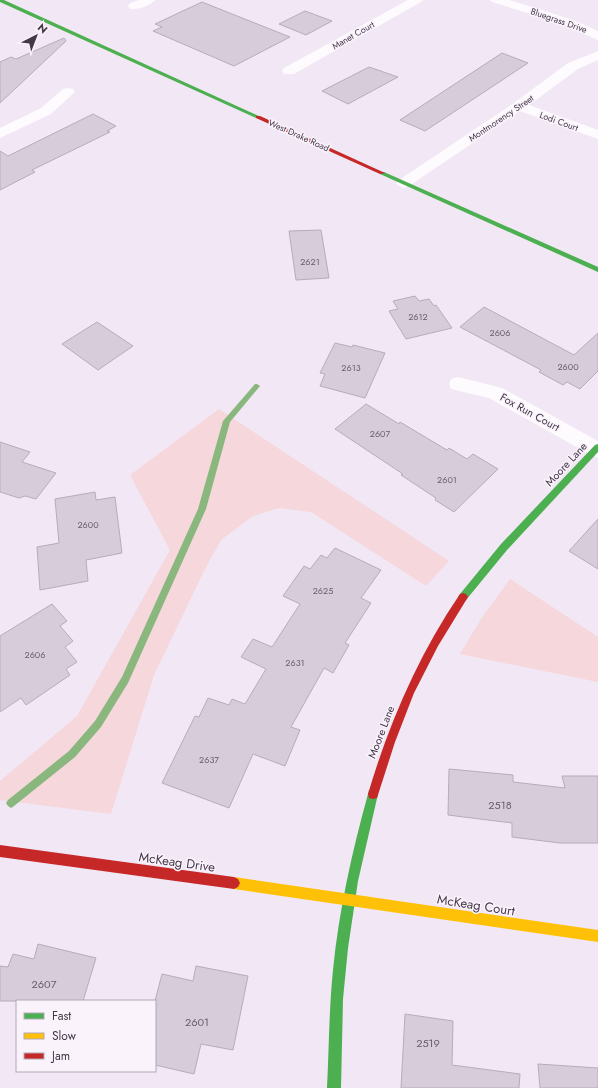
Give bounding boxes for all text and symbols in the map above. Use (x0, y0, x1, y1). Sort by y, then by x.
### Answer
street label: Bluegrass Drive (529, 4, 589, 36)
north arrow (16, 16, 56, 56)
street label: Manet Court (329, 17, 377, 52)
text: N (34, 20, 51, 37)
street label: Montmorency Street (466, 91, 537, 145)
street label: Lodi Court (538, 108, 581, 134)
street label: West Drake Road (266, 116, 332, 154)
house number: 2621 (300, 255, 320, 268)
house number: 2612 (408, 310, 428, 323)
house number: 2606 (490, 326, 510, 339)
house number: 2600 (557, 360, 579, 373)
house number: 2613 (341, 361, 361, 374)
street label: Fox Run Court (497, 389, 563, 435)
house number: 2607 (370, 427, 390, 440)
street label: Moore Lane (541, 438, 591, 490)
house number: 2601 (437, 473, 457, 486)
house number: 2600 (77, 518, 99, 531)
house number: 2625 (313, 584, 333, 597)
house number: 2606 (25, 648, 45, 661)
house number: 2631 (285, 656, 305, 669)
street label: Moore Lane (364, 703, 398, 761)
house number: 2637 (199, 753, 219, 766)
house number: 2518 (488, 797, 512, 813)
street label: McKeag Drive (138, 847, 217, 877)
street label: McKeag Court (436, 889, 517, 921)
house number: 2607 (32, 976, 57, 992)
legend (16, 1000, 156, 1072)
text: Fast (52, 1007, 71, 1025)
house number: 2601 (185, 1014, 209, 1030)
text: Slow (52, 1027, 77, 1045)
house number: 2519 (416, 1035, 440, 1051)
text: Jam (50, 1047, 70, 1065)

